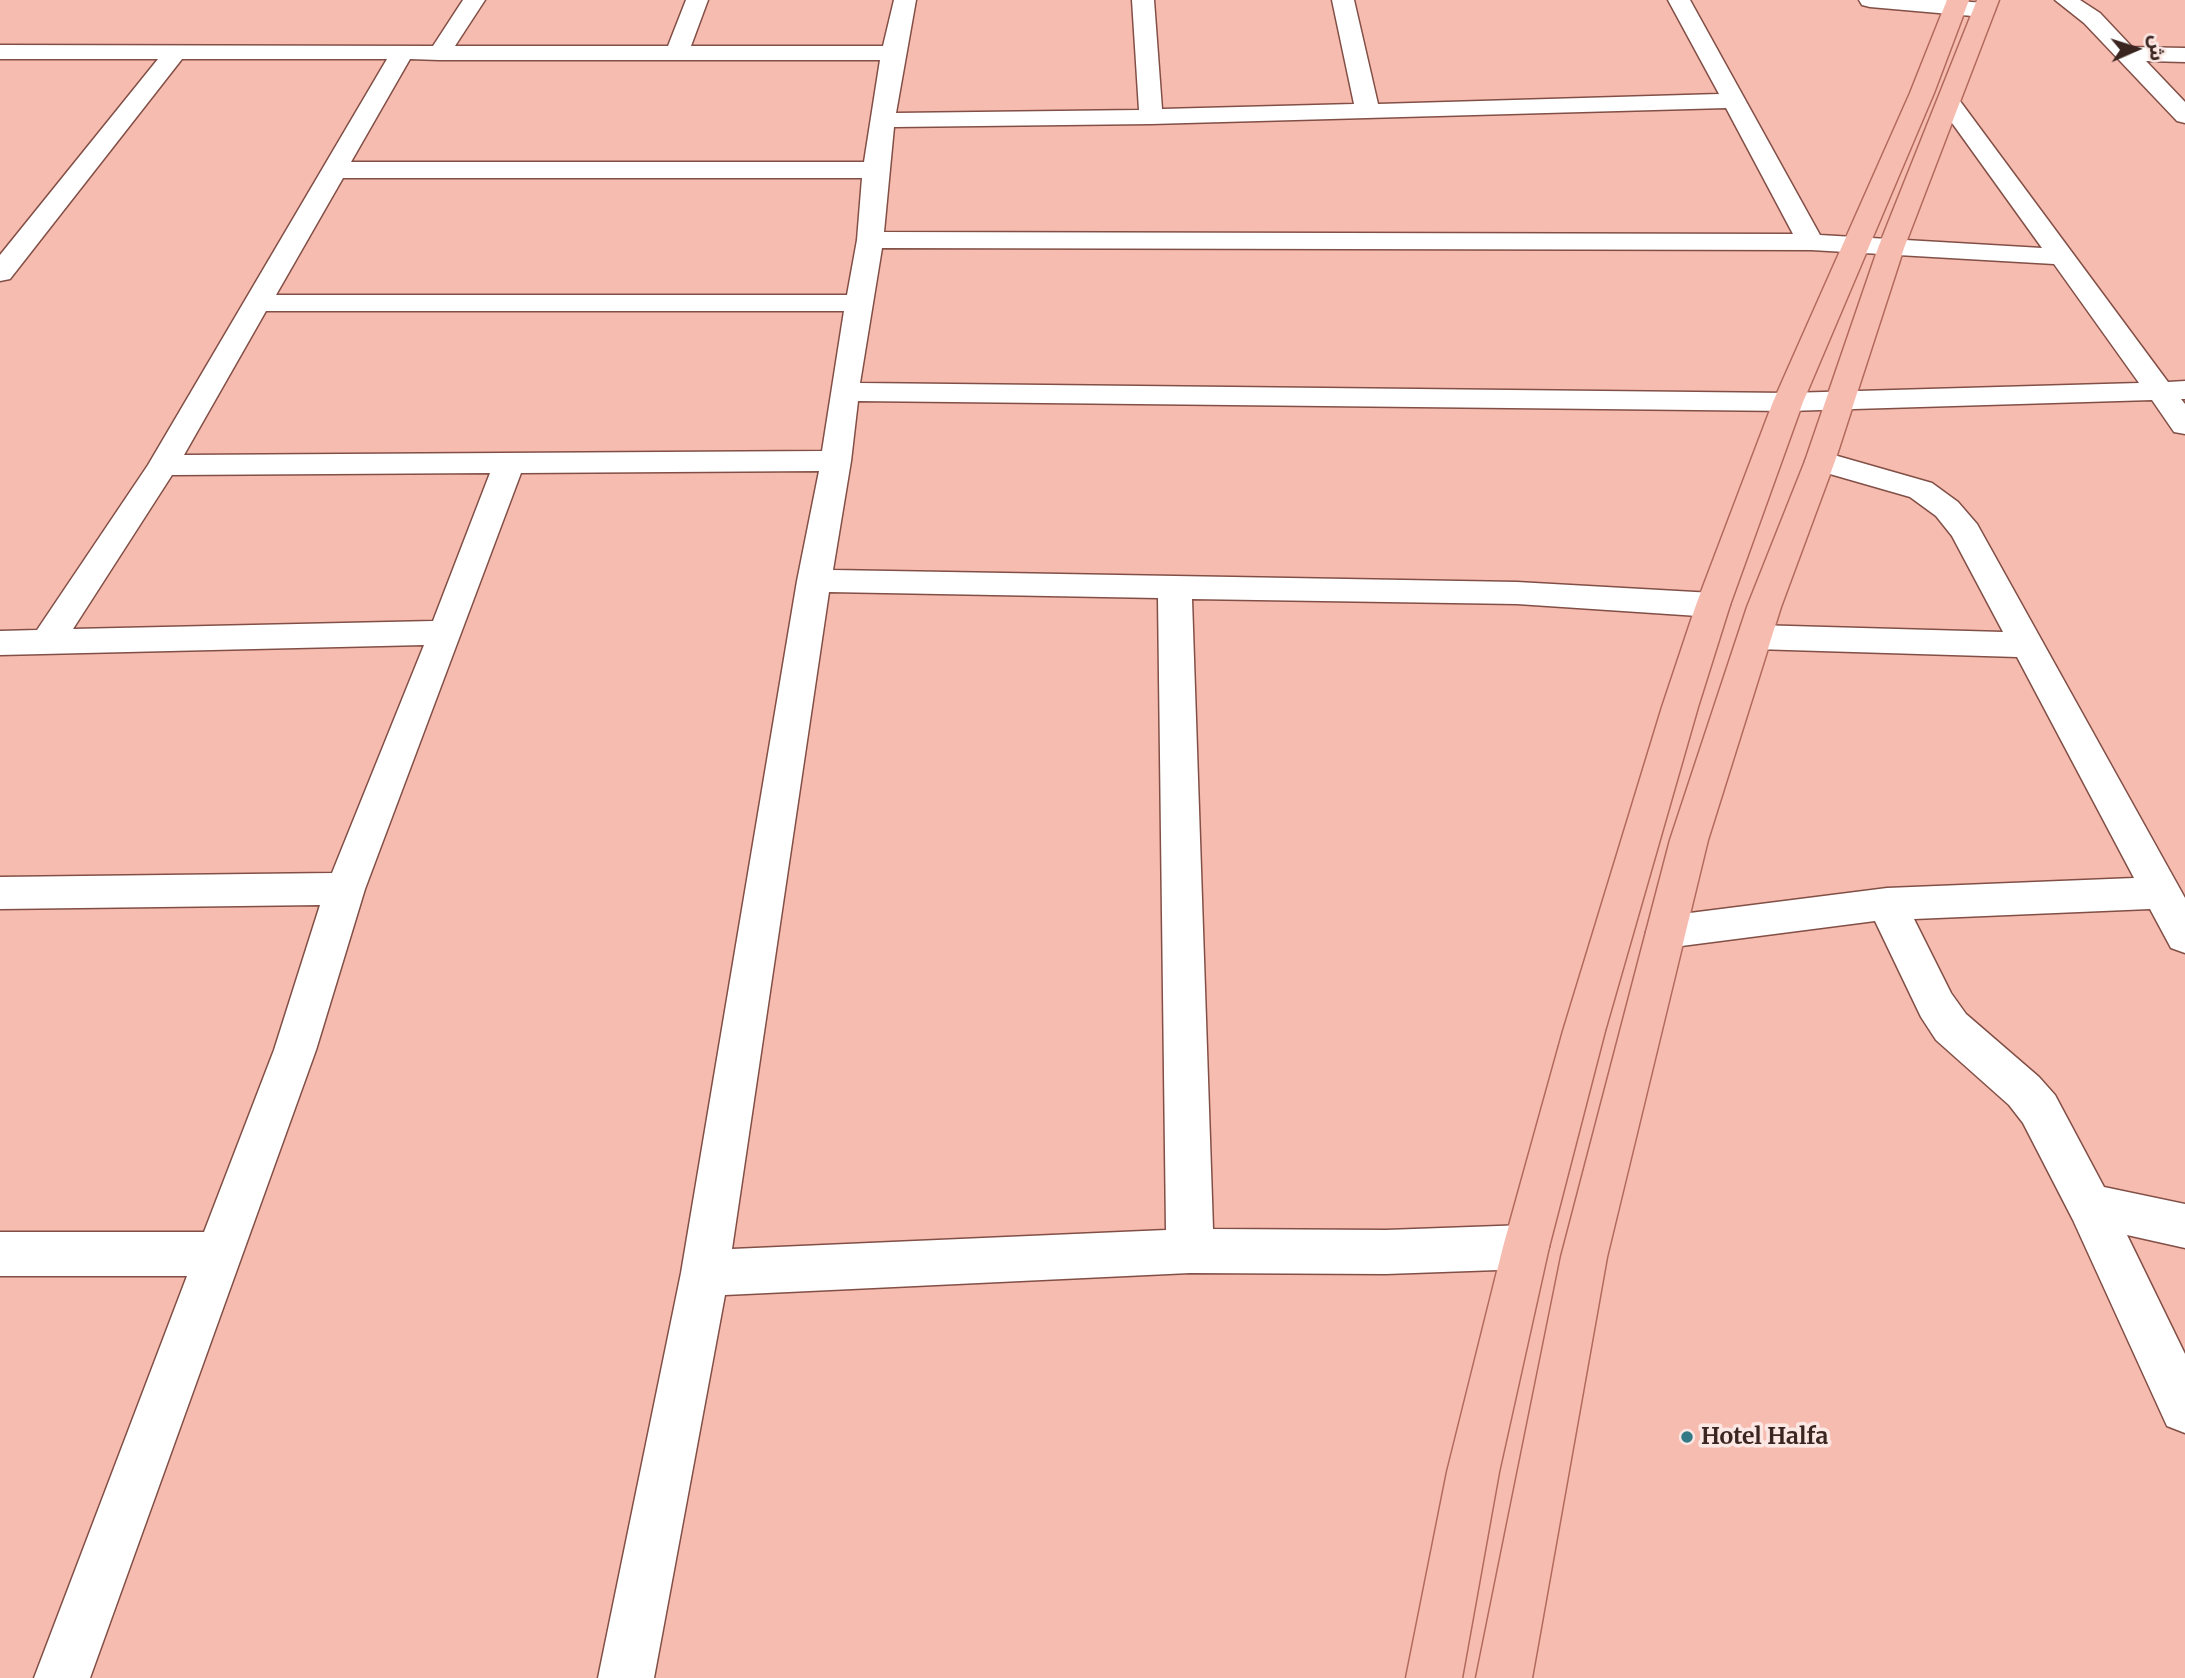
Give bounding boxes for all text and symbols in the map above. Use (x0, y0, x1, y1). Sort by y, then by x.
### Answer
north arrow (2101, 14, 2171, 84)
text: ش (2144, 34, 2170, 62)
place label: Hotel Halfa (1701, 1423, 1828, 1451)
marker: Hotel Halfa (1679, 1429, 1695, 1445)

